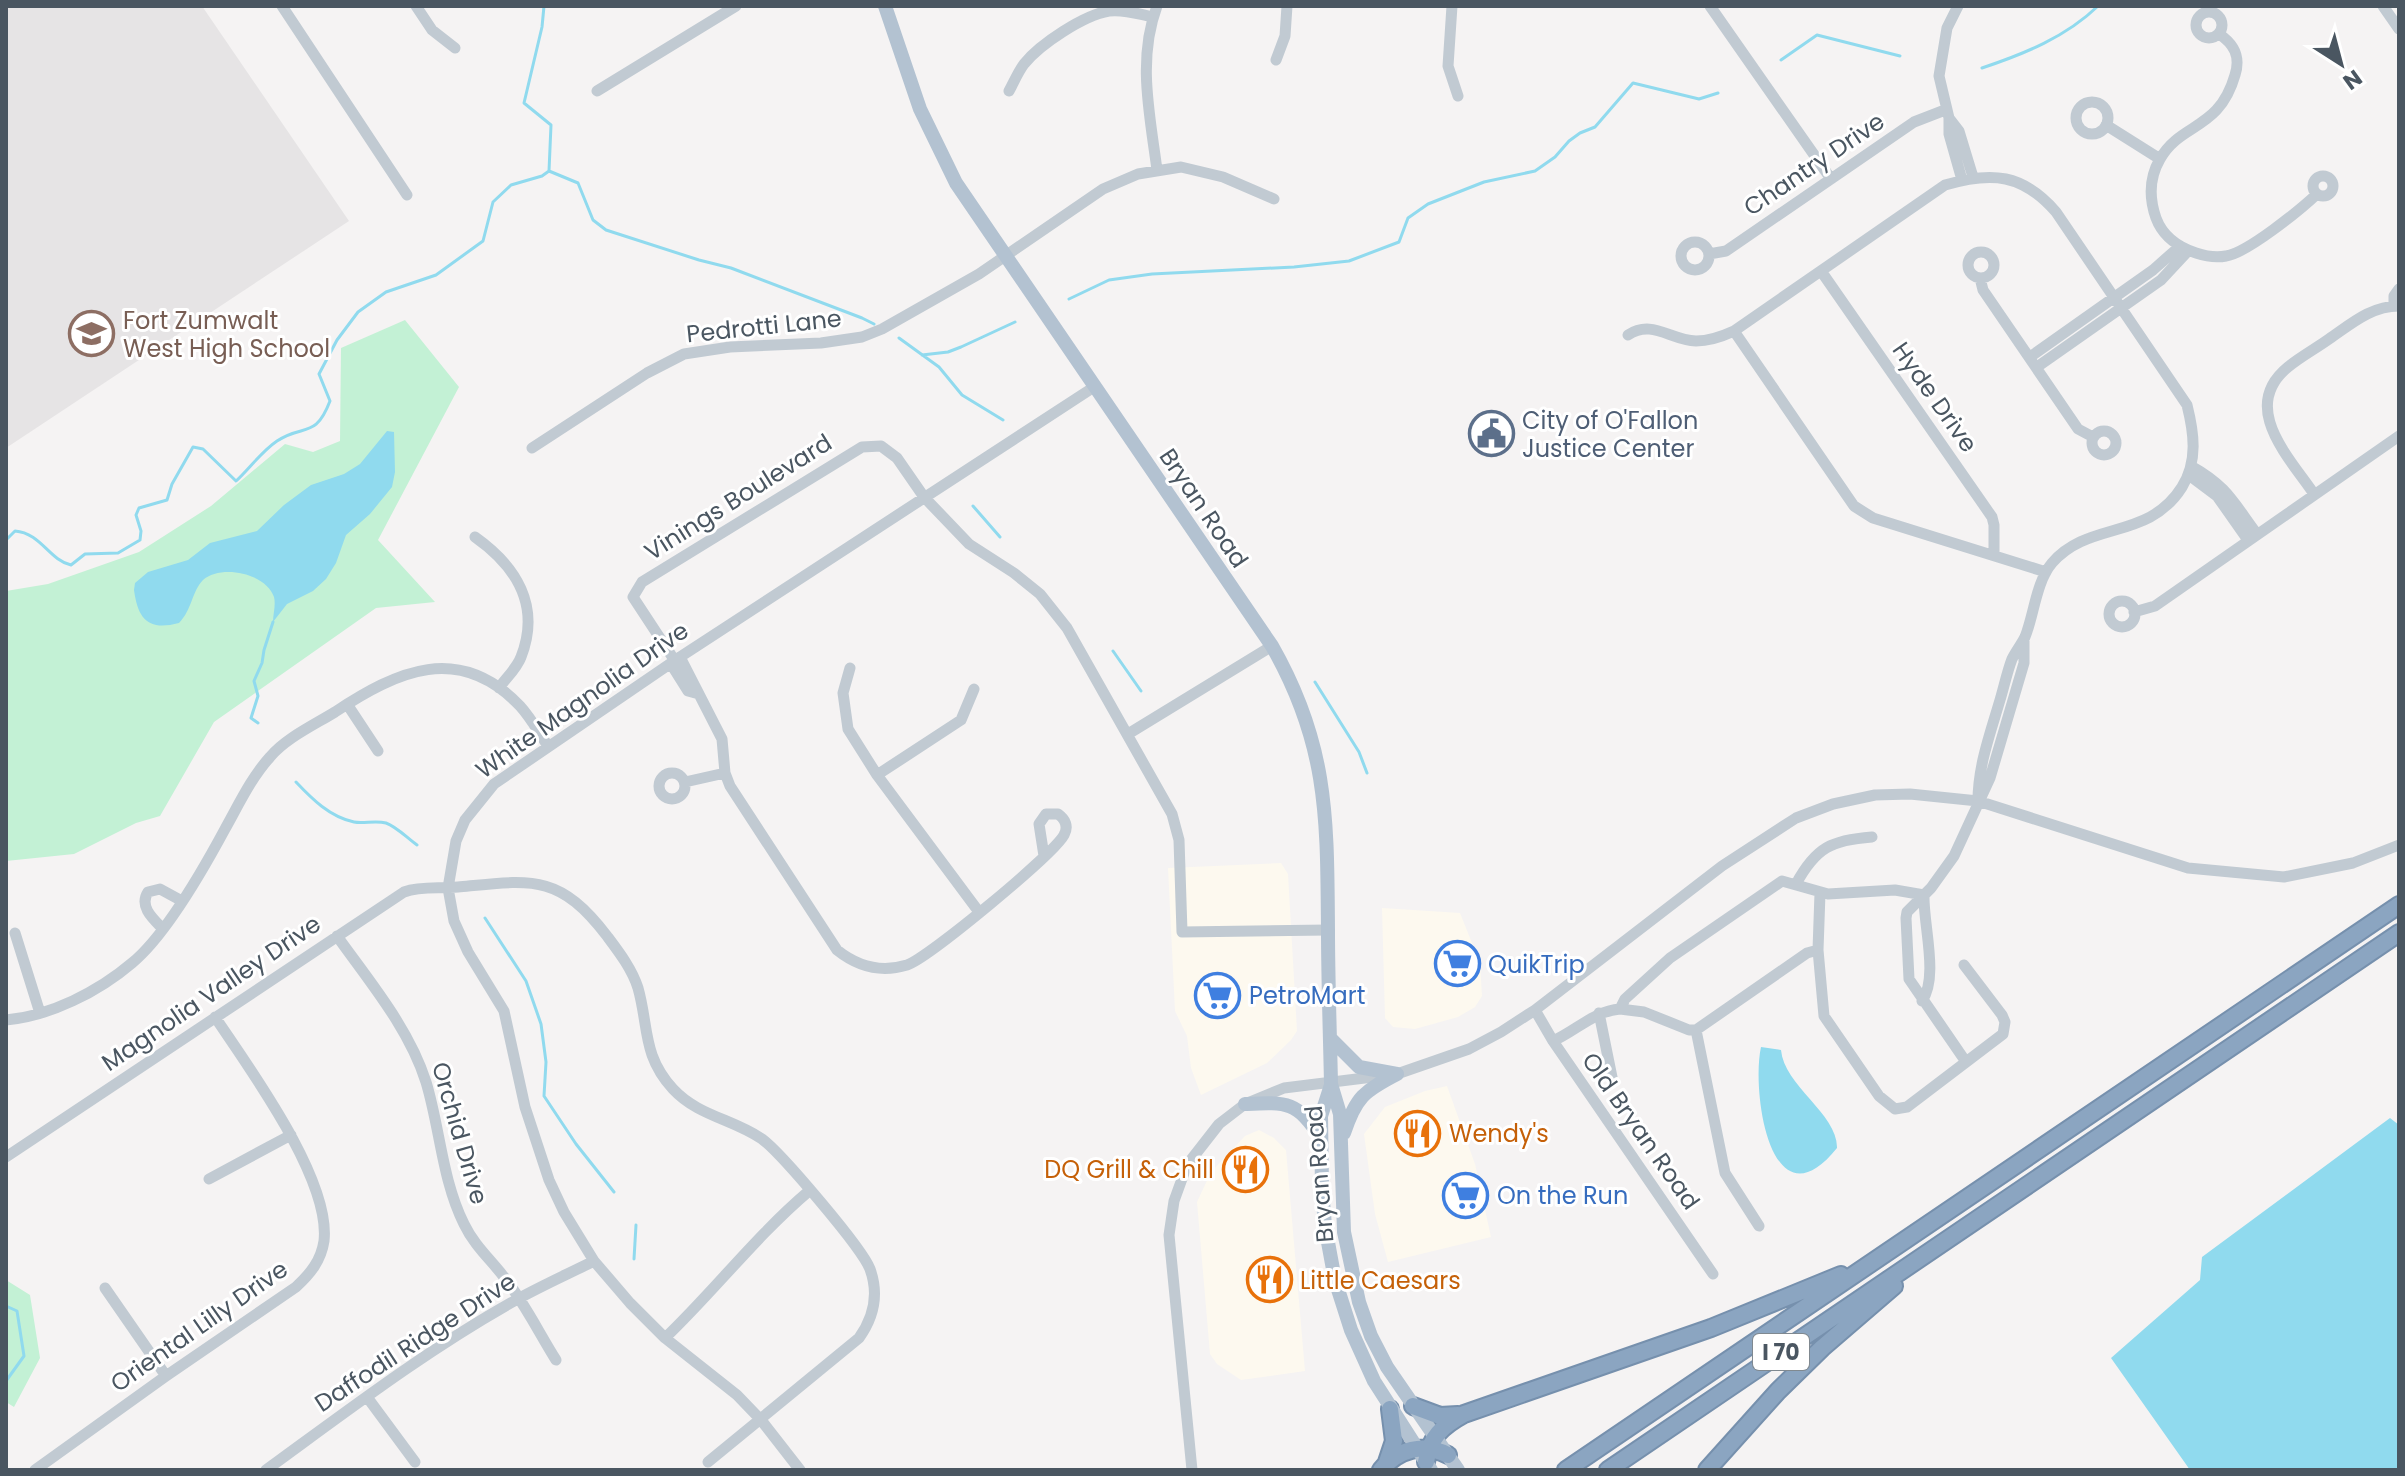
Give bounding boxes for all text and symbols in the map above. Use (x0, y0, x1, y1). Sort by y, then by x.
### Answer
north arrow (2301, 24, 2381, 104)
text: N (2337, 62, 2368, 97)
street label: Chantry Drive (1737, 105, 1891, 223)
street label: Pedrotti Lane (685, 301, 843, 351)
place label: Fort Zumwalt West High School (123, 304, 330, 365)
school or university icon: Fort Zumwalt West High School (68, 310, 116, 358)
street label: Hyde Drive (1885, 335, 1985, 459)
place label: City of O'Fallon Justice Center (1522, 404, 1698, 465)
public building icon: City of O'Fallon Justice Center (1467, 410, 1515, 458)
street label: Vinings Boulevard (638, 426, 838, 568)
street label: Bryan Road (1152, 442, 1256, 574)
street label: White Magnolia Drive (469, 614, 695, 786)
street label: Magnolia Valley Drive (95, 907, 327, 1079)
supermarket icon: QuikTrip (1433, 940, 1481, 988)
place label: QuikTrip (1488, 948, 1585, 981)
supermarket icon: PetroMart (1194, 971, 1242, 1019)
place label: PetroMart (1249, 979, 1365, 1012)
street label: Old Bryan Road (1574, 1046, 1708, 1216)
street label: Orchid Drive (424, 1058, 496, 1208)
street label: Bryan Road (1297, 1104, 1341, 1244)
restaurant icon: Wendy's (1394, 1109, 1442, 1157)
place label: Wendy's (1449, 1117, 1549, 1150)
restaurant icon: DQ Grill & Chill (1221, 1145, 1269, 1193)
place label: DQ Grill & Chill (1044, 1153, 1214, 1186)
supermarket icon: On the Run (1442, 1171, 1490, 1219)
place label: On the Run (1497, 1179, 1628, 1212)
street label: Oriental Lilly Drive (104, 1252, 294, 1400)
restaurant icon: Little Caesars (1245, 1256, 1293, 1304)
place label: Little Caesars (1300, 1264, 1461, 1297)
street label: Daffodil Ridge Drive (308, 1265, 522, 1419)
road number: I 70 (1753, 1334, 1809, 1370)

